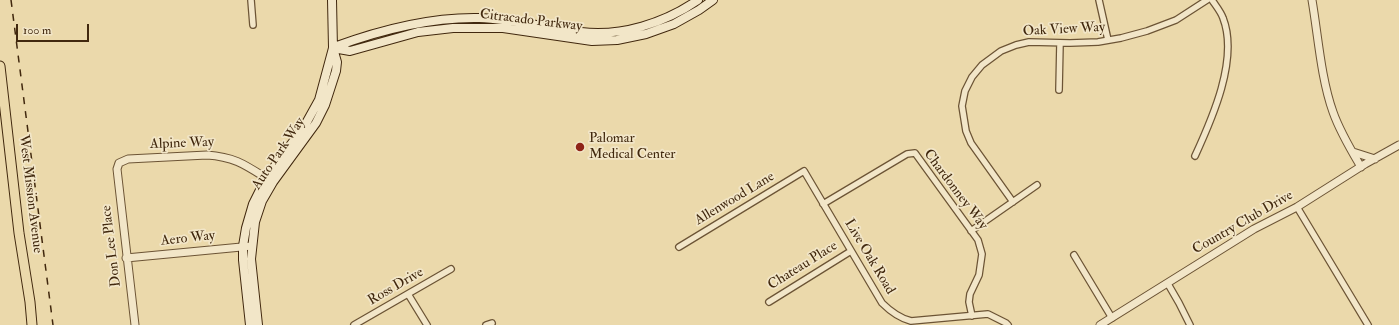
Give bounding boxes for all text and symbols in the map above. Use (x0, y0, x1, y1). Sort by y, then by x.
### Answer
street label: Citracado Parkway (479, 6, 583, 36)
scale bar (18, 16, 91, 42)
street label: Oak View Way (1022, 19, 1106, 41)
text: 100 m (23, 23, 51, 38)
street label: Auto Park Way (249, 115, 309, 193)
place label: Palomar Medical Center (589, 131, 675, 164)
street label: West Mission Avenue (14, 134, 46, 254)
street label: Alpine Way (150, 134, 214, 154)
marker: Palomar Medical Center (574, 141, 586, 153)
street label: Chardonney Way (919, 146, 991, 234)
street label: Allenwood Lane (692, 169, 778, 229)
street label: Country Club Drive (1190, 187, 1296, 259)
street label: Don Lee Place (99, 204, 125, 288)
street label: Live Oak Road (840, 216, 898, 298)
street label: Aero Way (160, 228, 216, 250)
street label: Chateau Place (765, 238, 841, 294)
street label: Ross Drive (365, 264, 427, 310)

